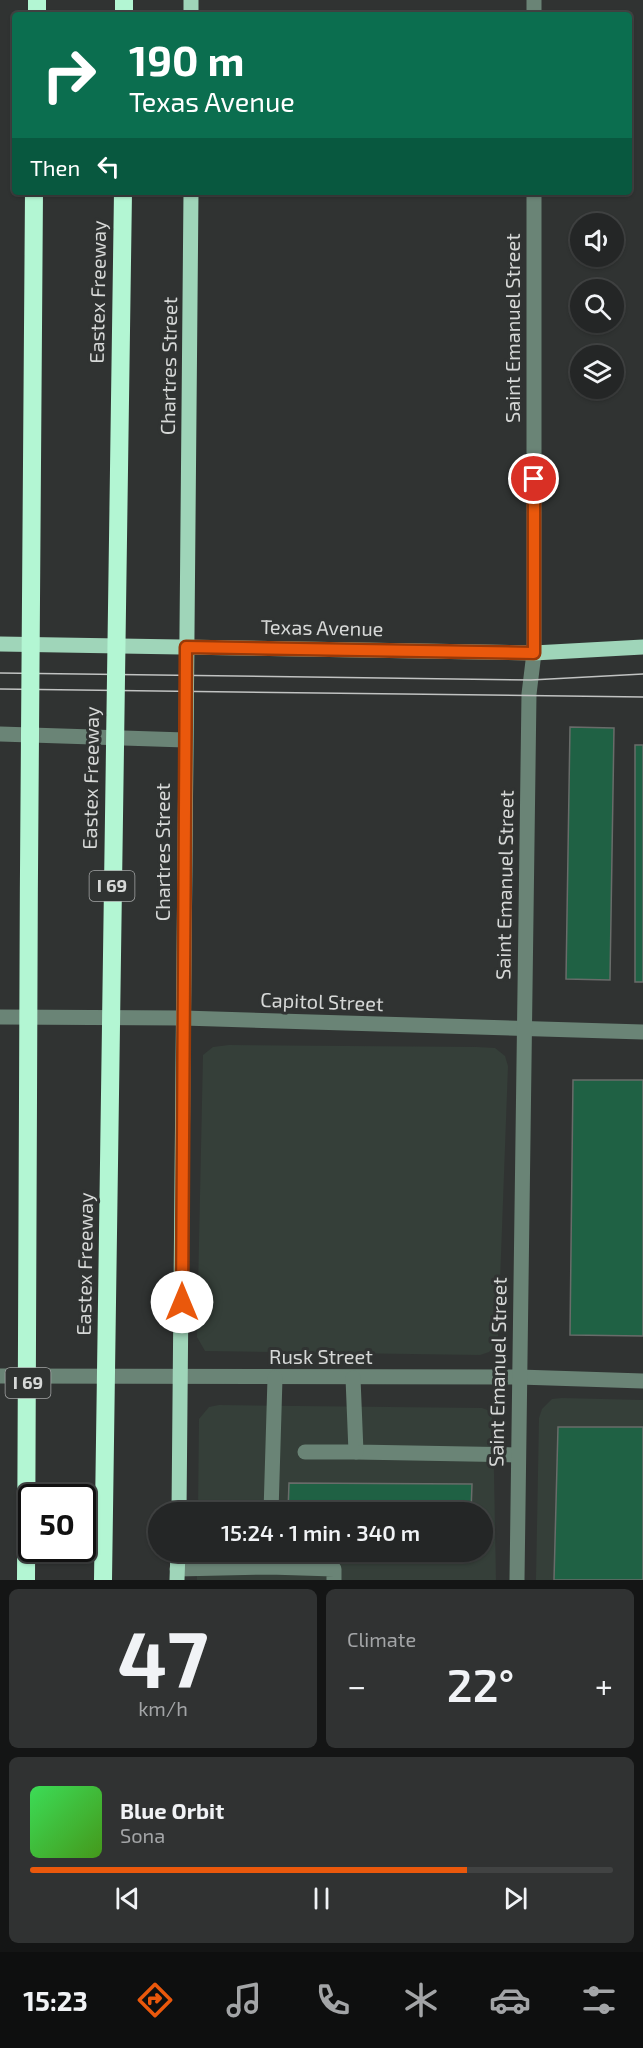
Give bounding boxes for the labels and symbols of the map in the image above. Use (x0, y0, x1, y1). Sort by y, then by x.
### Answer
street label: Eastex Freeway (84, 220, 110, 364)
street label: Saint Emanuel Street (500, 233, 524, 423)
street label: Chartres Street (155, 296, 181, 435)
pin (508, 453, 559, 504)
street label: Texas Avenue (260, 614, 384, 640)
street label: Eastex Freeway (77, 706, 103, 850)
street label: Chartres Street (150, 782, 174, 921)
street label: Saint Emanuel Street (490, 790, 518, 980)
road number: I 69 (90, 871, 134, 901)
street label: Capitol Street (260, 987, 384, 1015)
street label: Eastex Freeway (71, 1192, 97, 1336)
position arrow (150, 1270, 214, 1334)
street label: Saint Emanuel Street (483, 1277, 511, 1467)
street label: Rusk Street (269, 1344, 373, 1368)
road number: I 69 (6, 1368, 51, 1398)
speed limit sign: 50 (18, 1484, 96, 1562)

